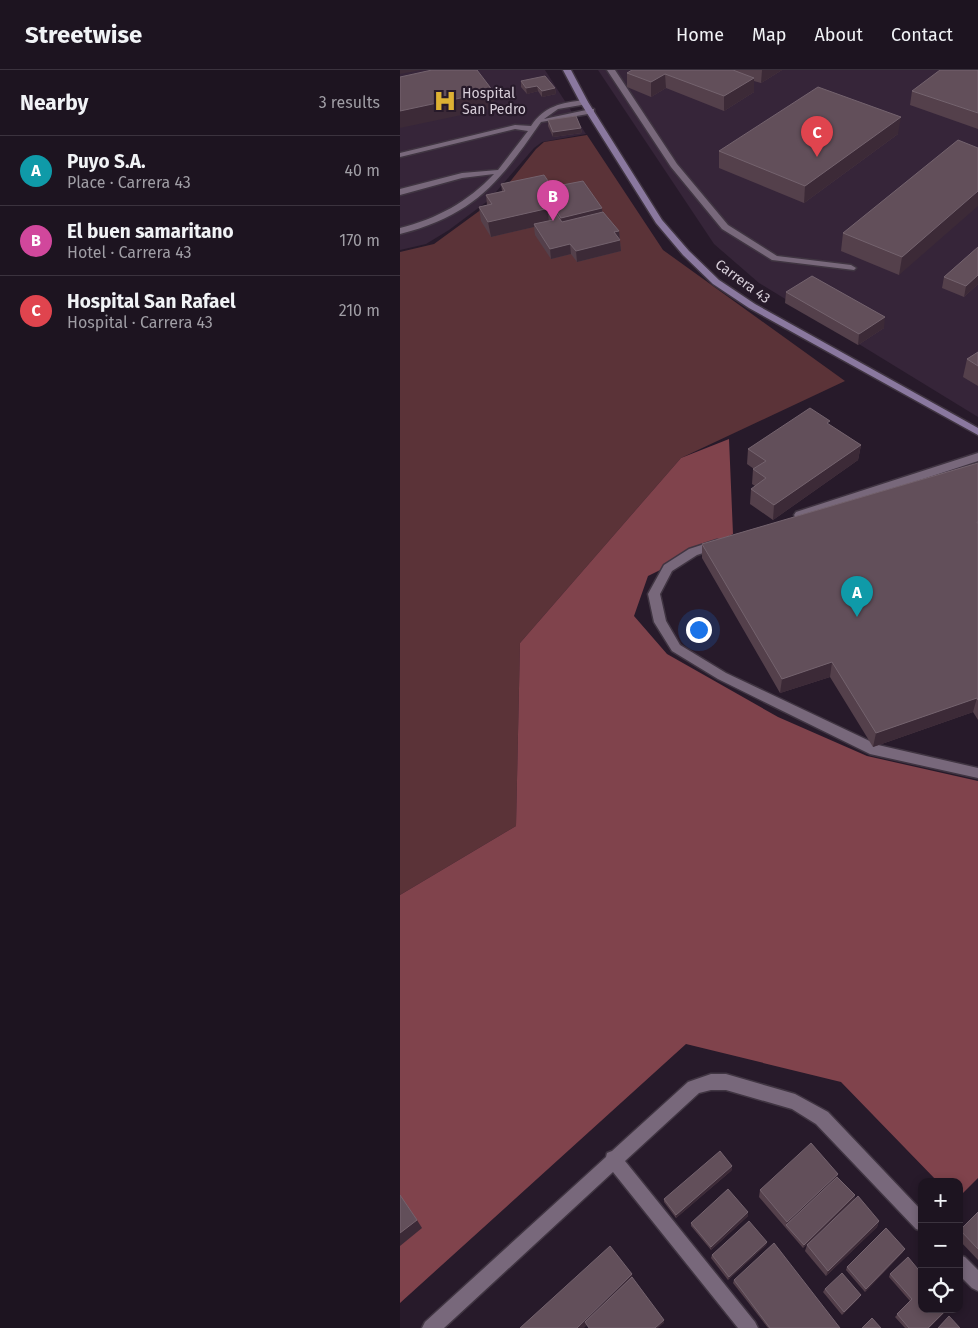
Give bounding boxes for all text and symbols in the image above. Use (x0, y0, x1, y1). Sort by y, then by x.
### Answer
text: Streetwise (25, 21, 142, 49)
text: Home (676, 24, 724, 46)
text: Map (752, 24, 786, 46)
text: About (814, 24, 863, 46)
text: Contact (891, 24, 953, 46)
place label: Hospital San Pedro (462, 85, 526, 118)
hospital icon: Hospital San Pedro (432, 88, 458, 114)
text: Nearby (20, 90, 88, 116)
text: 3 results (319, 93, 380, 112)
pin: C (801, 116, 833, 157)
text: Puyo S.A. (67, 150, 146, 173)
text: A (31, 161, 41, 180)
text: 40 m (345, 161, 380, 180)
text: Place · Carrera 43 (67, 173, 191, 192)
pin: B (537, 180, 569, 221)
text: El buen samaritano (67, 220, 234, 243)
text: B (31, 231, 41, 250)
text: 170 m (339, 231, 380, 250)
text: Hotel · Carrera 43 (67, 243, 191, 262)
street label: Carrera 43 (712, 256, 774, 307)
text: Hospital San Rafael (67, 290, 236, 313)
text: C (31, 301, 41, 320)
text: 210 m (339, 301, 380, 320)
text: Hospital · Carrera 43 (67, 313, 213, 332)
pin: A (841, 576, 873, 617)
your location (686, 617, 712, 643)
map controls (918, 1178, 963, 1313)
button: + (918, 1178, 963, 1223)
button: − (918, 1223, 963, 1268)
button: locate (918, 1268, 963, 1313)

